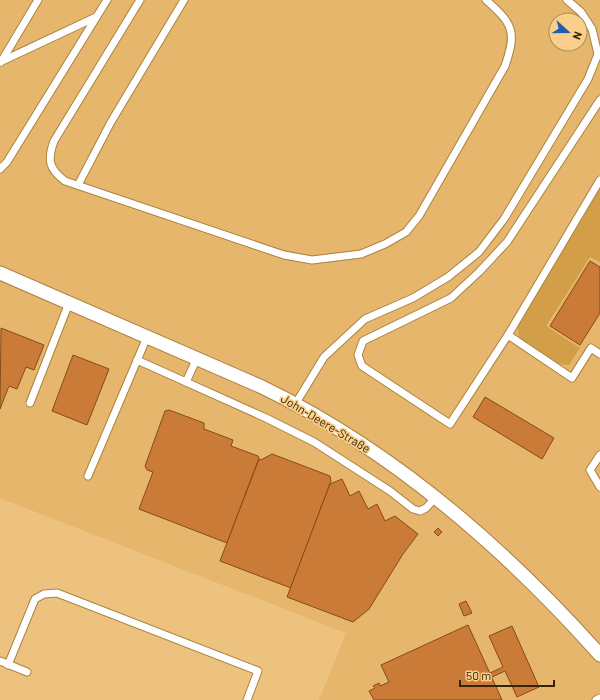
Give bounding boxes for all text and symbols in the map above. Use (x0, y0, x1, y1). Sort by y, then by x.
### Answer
north arrow (548, 12, 588, 52)
text: N (570, 30, 585, 42)
street label: John-Deere-Straße (279, 391, 373, 455)
scale bar (460, 662, 554, 688)
text: 50 m (466, 668, 491, 682)

